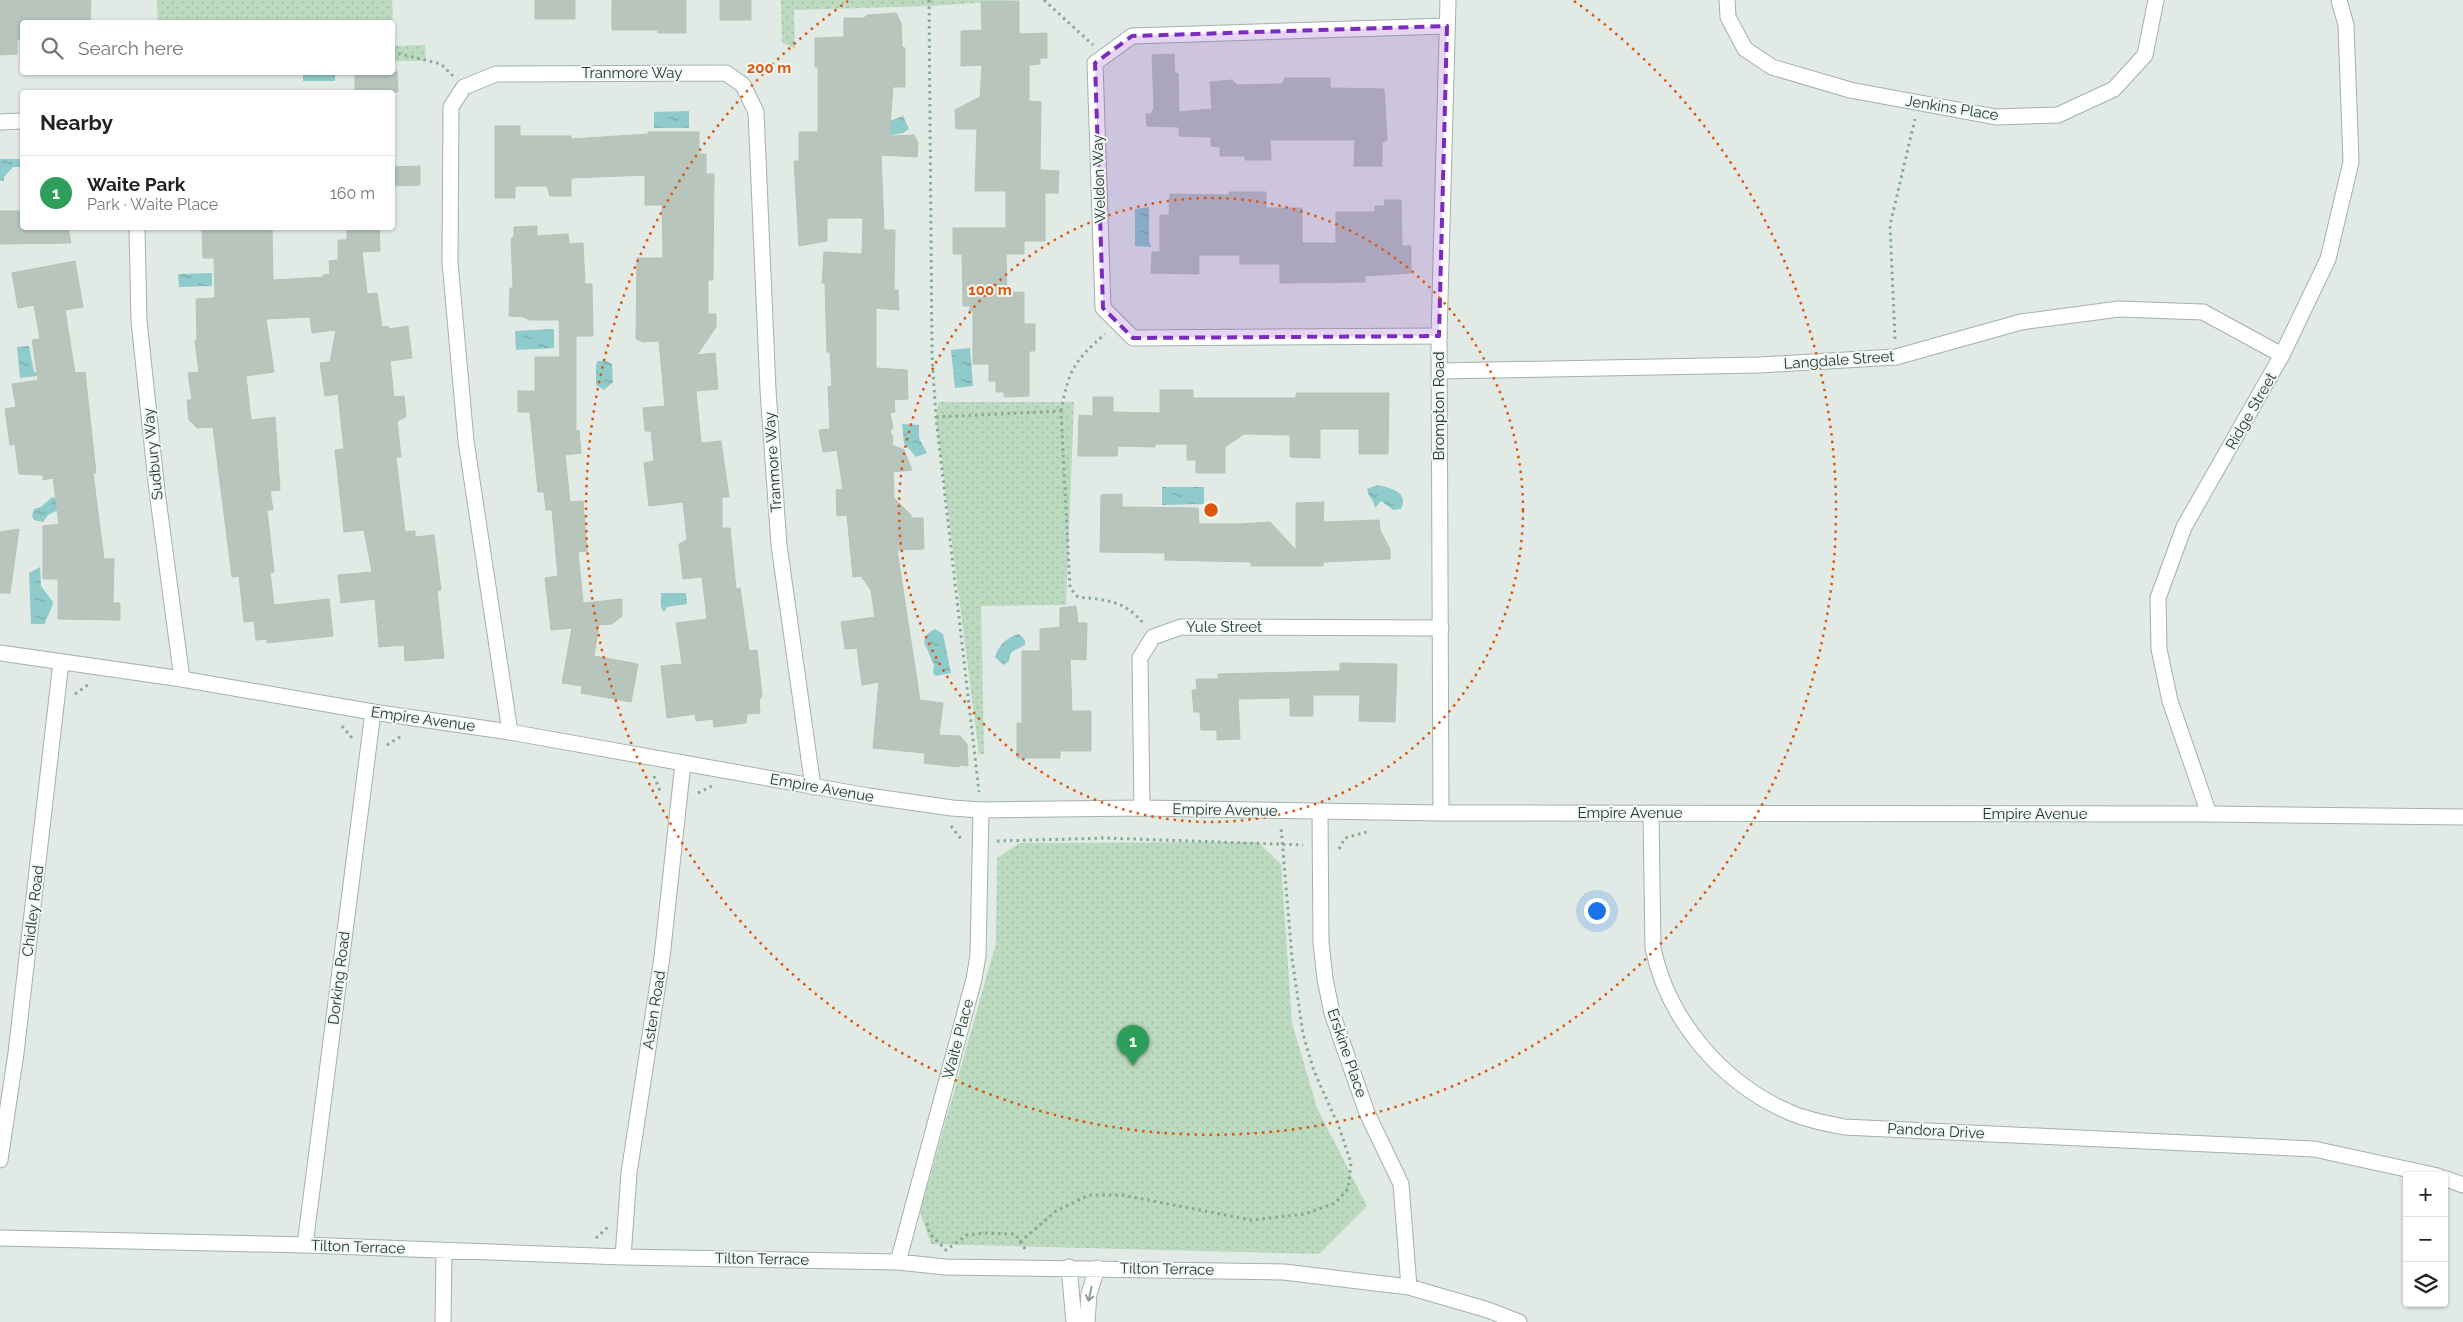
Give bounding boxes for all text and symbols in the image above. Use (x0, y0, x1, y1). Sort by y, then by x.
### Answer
search box (20, 20, 395, 75)
icon: search (38, 34, 66, 62)
text: Search here (78, 37, 184, 59)
text: 200 m (747, 59, 791, 77)
street label: Tranmore Way (582, 64, 682, 82)
street label: Jenkins Place (1904, 92, 2000, 124)
text: Nearby (40, 110, 113, 135)
street label: Weldon Way (1088, 134, 1110, 224)
text: Waite Park (87, 173, 185, 195)
text: 1 (52, 184, 60, 203)
text: 160 m (330, 184, 375, 203)
text: Park · Waite Place (87, 195, 218, 214)
text: 100 m (968, 281, 1012, 299)
street label: Langdale Street (1783, 347, 1895, 373)
street label: Brompton Road (1430, 351, 1448, 461)
street label: Ridge Street (2222, 369, 2280, 453)
street label: Sudbury Way (139, 407, 167, 501)
street label: Tranmore Way (761, 411, 785, 513)
centre of rings (1202, 501, 1220, 519)
street label: Yule Street (1186, 618, 1262, 636)
street label: Empire Avenue (370, 703, 477, 735)
street label: Empire Avenue (769, 770, 876, 806)
street label: Empire Avenue (1172, 800, 1278, 820)
street label: Empire Avenue (1577, 804, 1683, 822)
street label: Empire Avenue (1982, 805, 2088, 823)
street label: Chidley Road (18, 864, 48, 958)
your location (1584, 898, 1610, 924)
street label: Dorking Road (324, 930, 354, 1026)
street label: Asten Road (639, 969, 669, 1051)
street label: Waite Place (939, 997, 977, 1081)
street label: Erskine Place (1323, 1006, 1371, 1100)
pin: 1 (1117, 1025, 1149, 1066)
street label: Pandora Drive (1887, 1119, 1985, 1143)
map controls (2403, 1172, 2448, 1307)
button: + (2403, 1172, 2448, 1217)
button: − (2403, 1217, 2448, 1262)
street label: Tilton Terrace (311, 1236, 406, 1258)
street label: Tilton Terrace (715, 1249, 810, 1269)
street label: Tilton Terrace (1120, 1259, 1215, 1279)
button: layers (2403, 1262, 2448, 1307)
one-way arrow (1085, 1286, 1094, 1302)

